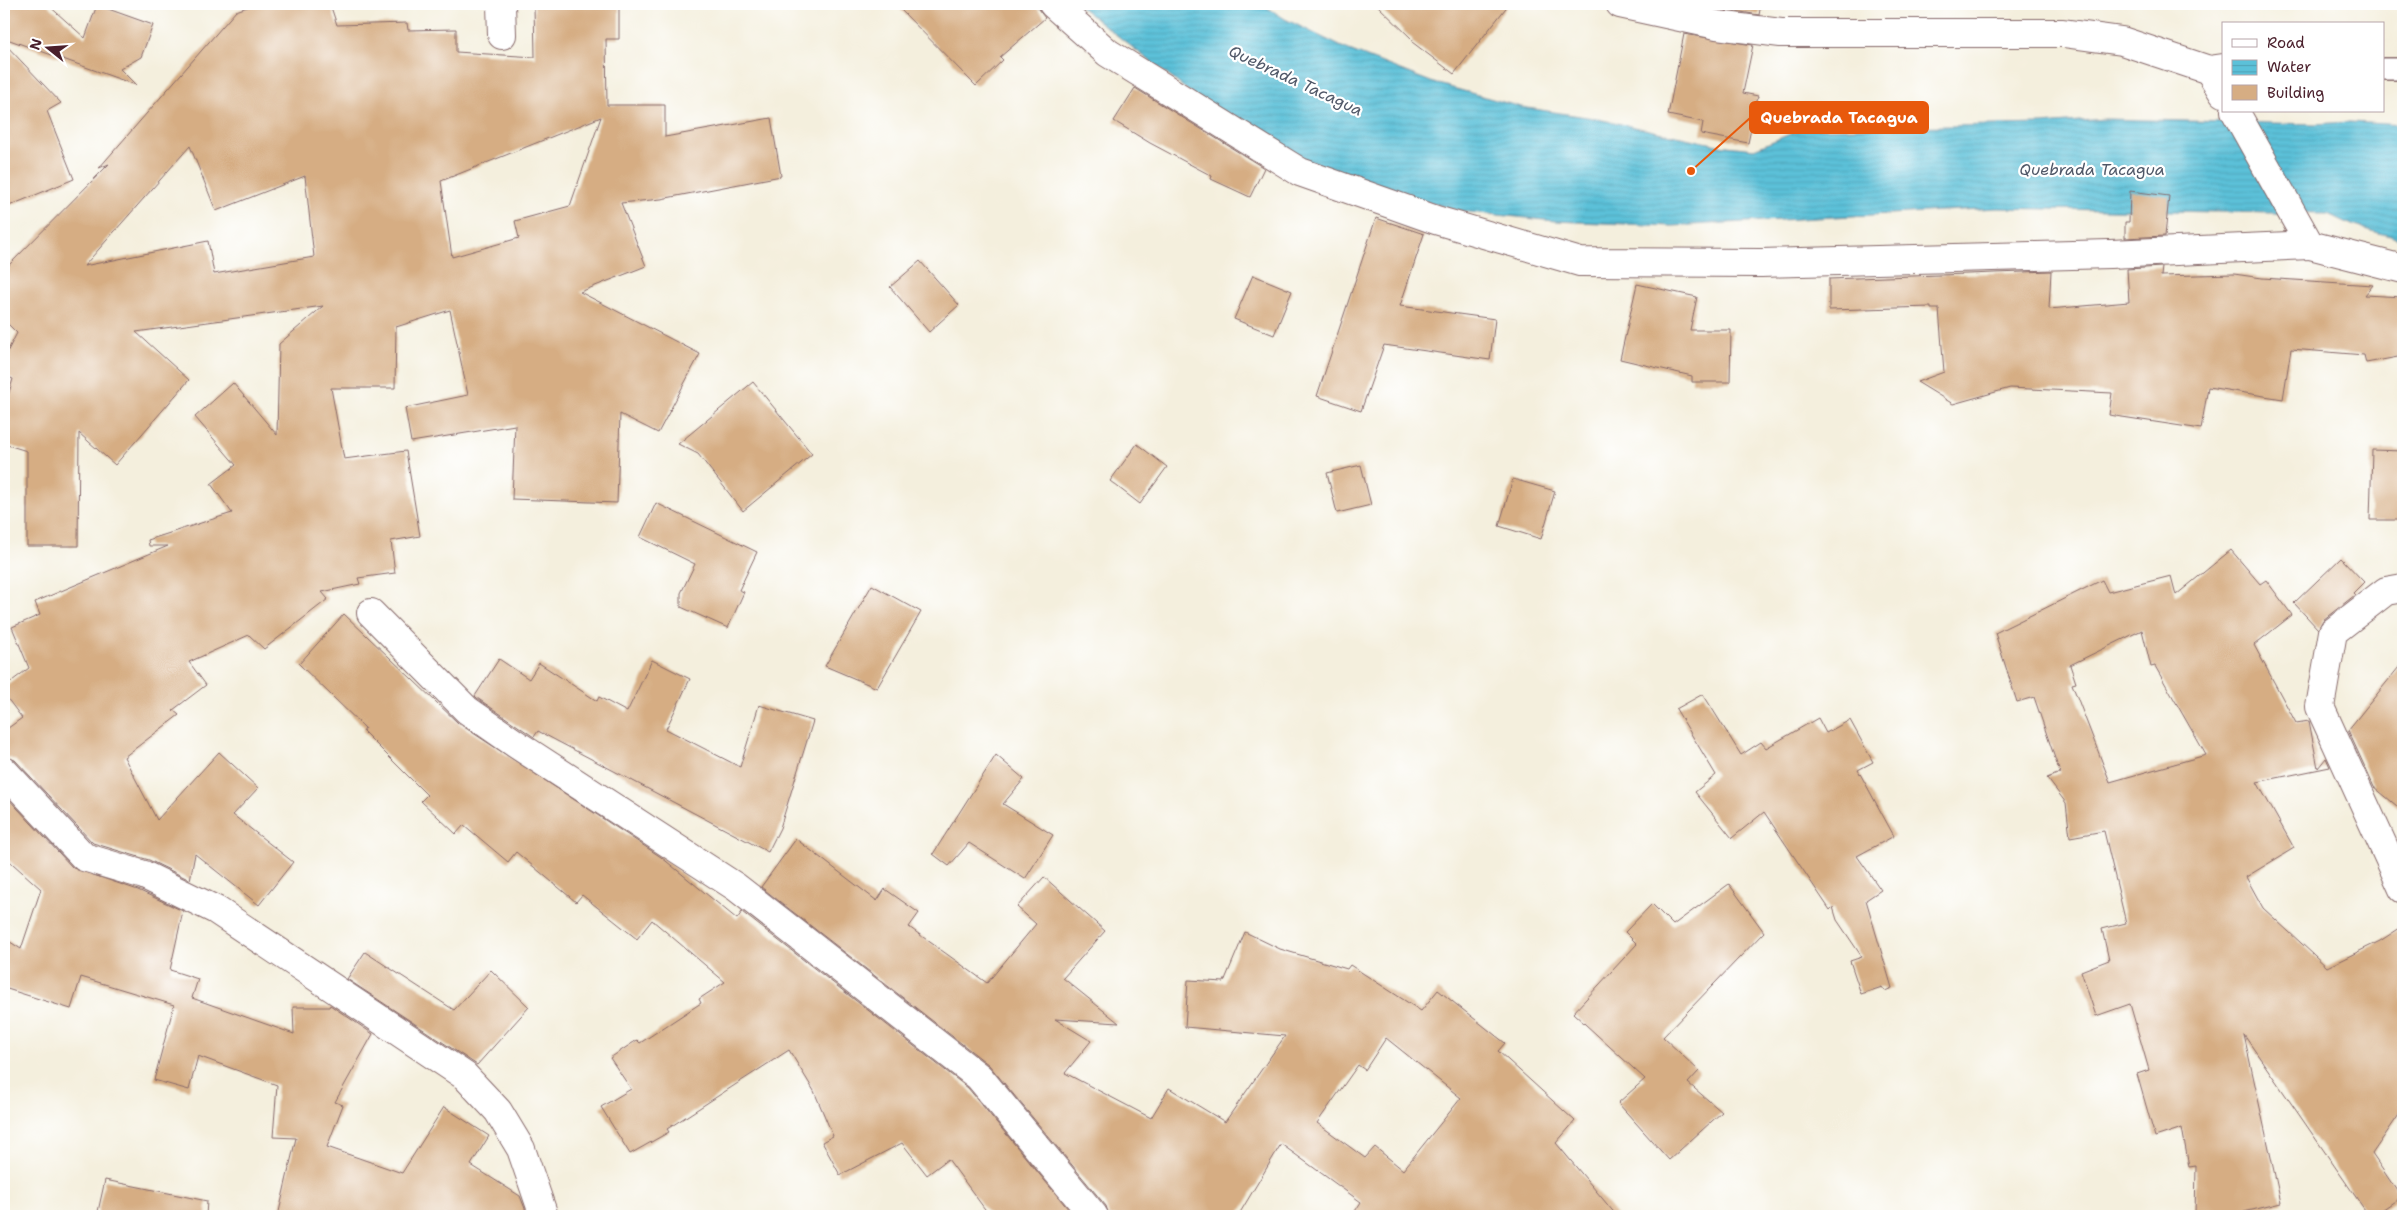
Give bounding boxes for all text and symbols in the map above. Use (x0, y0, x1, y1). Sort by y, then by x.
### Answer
north arrow (22, 22, 72, 72)
legend (2222, 22, 2384, 112)
text: Road (2267, 33, 2305, 53)
text: N (25, 36, 46, 52)
water label: Quebrada Tacagua (1225, 40, 1366, 121)
text: Water (2267, 57, 2311, 77)
text: Building (2267, 83, 2324, 103)
callout: Quebrada Tacagua (1750, 102, 1928, 133)
text: Quebrada Tacagua (1760, 107, 1918, 128)
water label: Quebrada Tacagua (2019, 159, 2165, 180)

